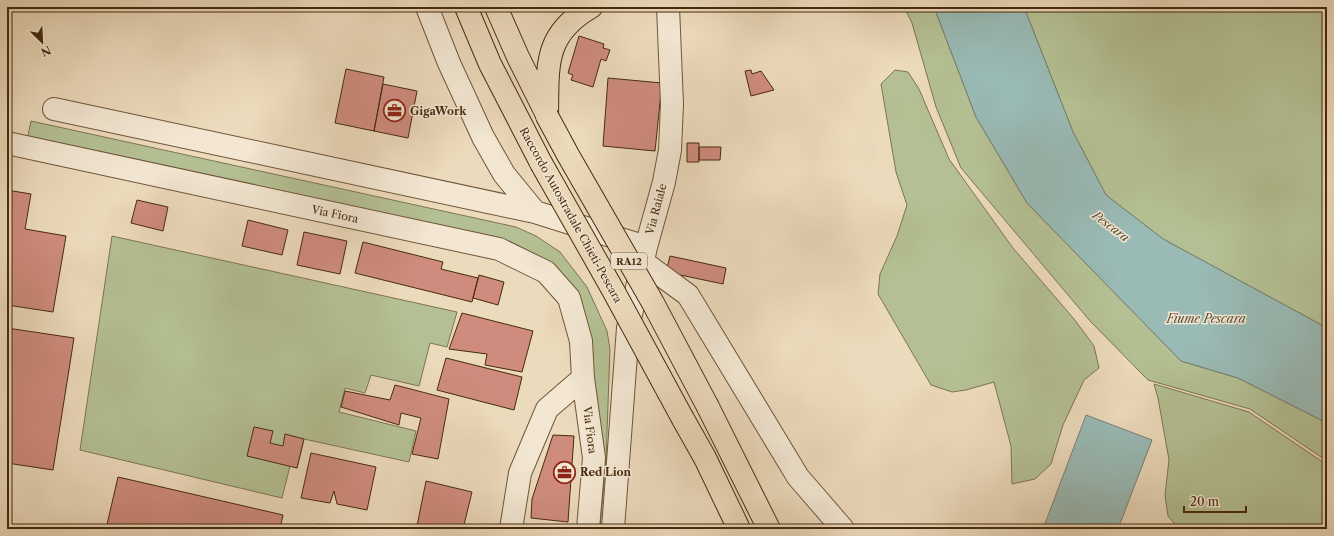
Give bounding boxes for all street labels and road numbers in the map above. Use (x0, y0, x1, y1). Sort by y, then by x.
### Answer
street label: Raccordo Autostradale Chieti-Pescara (517, 125, 625, 305)
street label: Via Raiale (642, 182, 670, 237)
street label: Via Fiora (309, 202, 360, 226)
road number: RA12 (611, 253, 647, 269)
street label: Via Fiora (580, 405, 600, 455)

